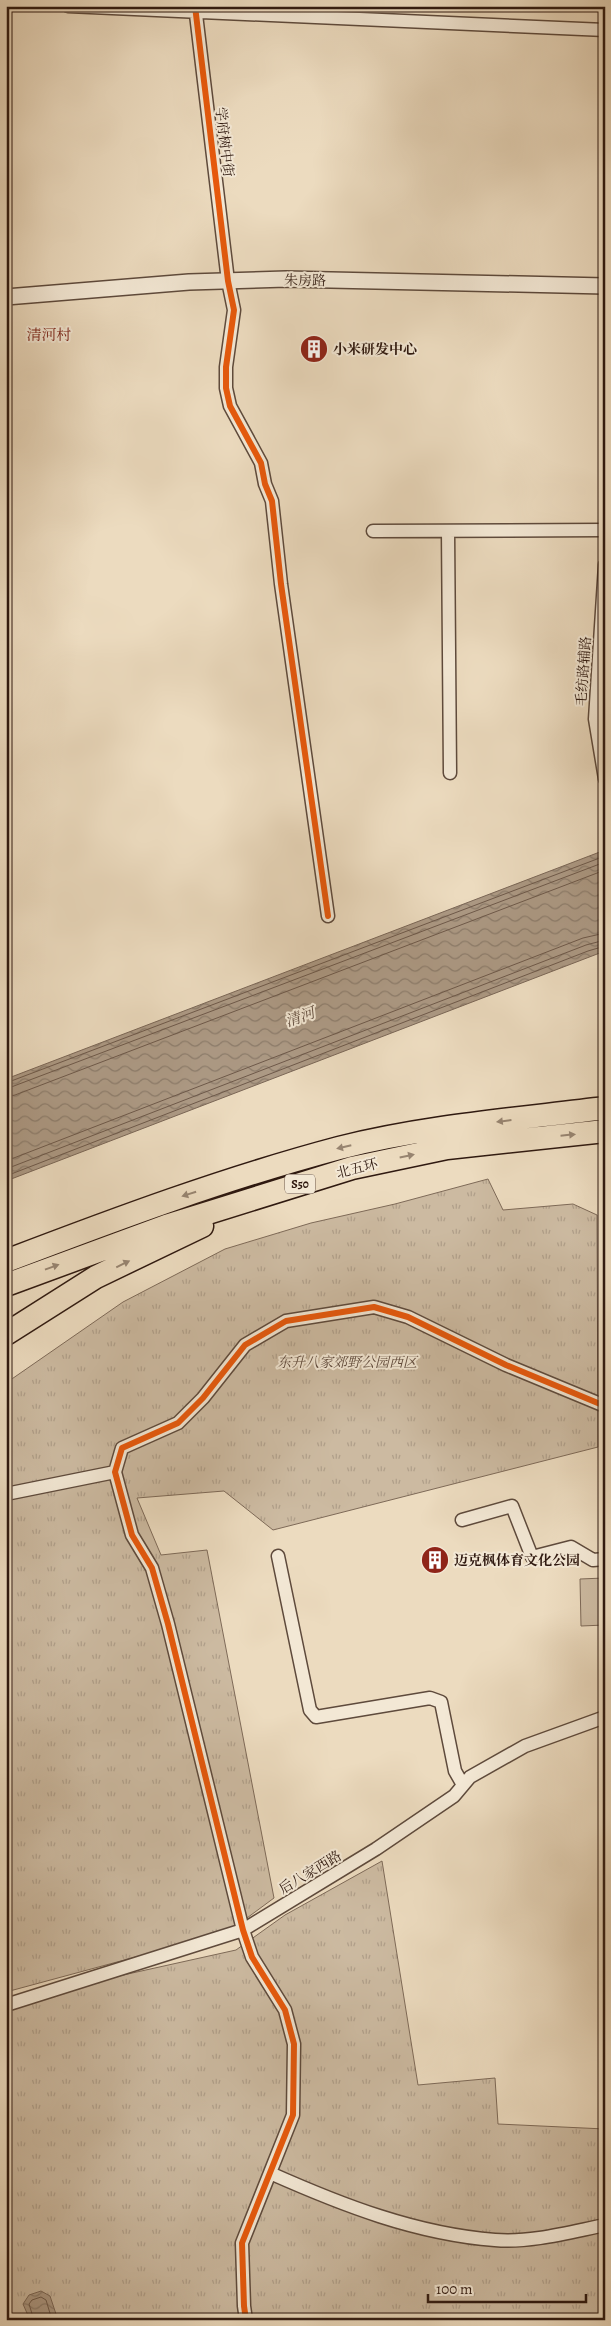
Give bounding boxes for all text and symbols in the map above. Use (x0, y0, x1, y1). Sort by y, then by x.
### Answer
street label: 学府树中街 (211, 106, 238, 178)
street label: 朱房路 (284, 271, 326, 290)
district label: 清河村 (26, 325, 72, 345)
building icon: 小米研发中心 (299, 334, 329, 364)
place label: 小米研发中心 (333, 340, 417, 359)
street label: 毛纺路辅路 (572, 635, 595, 707)
water label: 清河 (282, 1001, 320, 1032)
one-way arrow (496, 1117, 512, 1125)
one-way arrow (560, 1131, 576, 1139)
one-way arrow (337, 1143, 352, 1151)
one-way arrow (399, 1152, 415, 1160)
street label: 北五环 (334, 1154, 380, 1183)
road number: S50 (285, 1174, 315, 1194)
one-way arrow (181, 1191, 196, 1198)
one-way arrow (116, 1260, 130, 1268)
one-way arrow (44, 1263, 59, 1270)
park label: 东升八家郊野公园西区 (277, 1353, 419, 1372)
building icon: 迈克枫体育文化公园 (420, 1545, 450, 1575)
place label: 迈克枫体育文化公园 (454, 1551, 580, 1570)
street label: 后八家西路 (275, 1846, 345, 1899)
scale bar (428, 2271, 586, 2303)
text: 100 m (436, 2279, 473, 2299)

